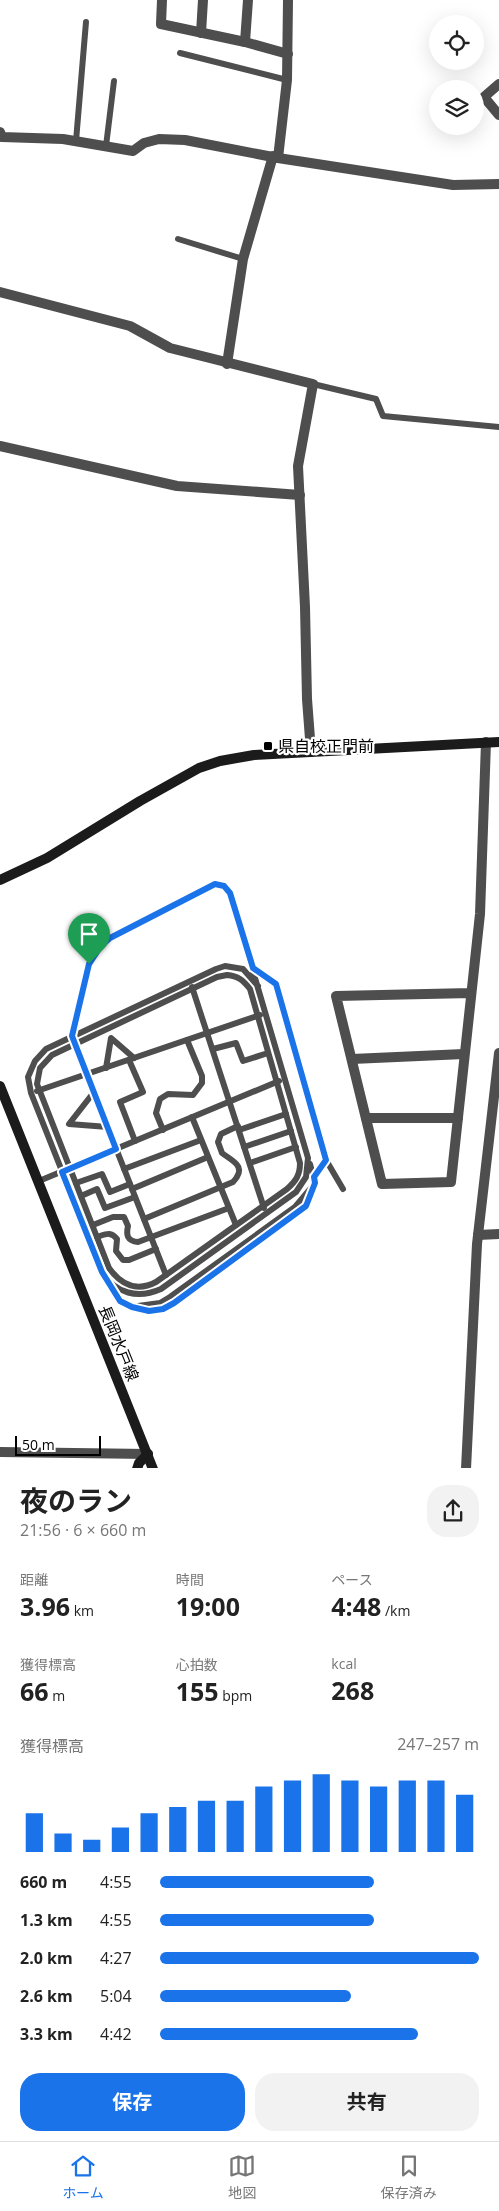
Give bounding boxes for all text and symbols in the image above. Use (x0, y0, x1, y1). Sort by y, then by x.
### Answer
map controls (429, 15, 484, 135)
button: locate (429, 15, 484, 70)
button: layers (429, 80, 484, 135)
place label: 県自校正門前 (278, 735, 374, 757)
marker: 県自校正門前 (262, 740, 274, 752)
pin (68, 913, 110, 964)
icon: arrive (75, 920, 103, 948)
street label: 長岡水戸線 (94, 1302, 144, 1384)
scale bar (15, 1434, 101, 1457)
text: 50 m (22, 1435, 55, 1454)
text: 夜のラン (20, 1481, 132, 1519)
button: share (427, 1485, 479, 1537)
text: 21:56 · 6 × 660 m (20, 1519, 146, 1541)
text: 距離 (20, 1570, 48, 1589)
text: 時間 (176, 1570, 204, 1589)
text: ペース (331, 1570, 373, 1589)
text: 3.96 (20, 1589, 70, 1623)
text: 19:00 (176, 1589, 240, 1623)
text: 4:48 (331, 1589, 381, 1623)
text: km (70, 1601, 94, 1620)
text: /km (381, 1601, 410, 1620)
text: kcal (331, 1654, 357, 1673)
text: 獲得標高 (20, 1655, 76, 1674)
text: 心拍数 (176, 1655, 218, 1674)
text: 268 (331, 1673, 374, 1707)
text: 66 (20, 1674, 49, 1708)
text: 155 (176, 1674, 219, 1708)
text: m (49, 1686, 65, 1705)
text: bpm (219, 1686, 252, 1705)
text: 247–257 m (397, 1733, 479, 1755)
text: 獲得標高 (20, 1735, 84, 1757)
text: 660 m (20, 1871, 67, 1893)
text: 4:55 (100, 1871, 132, 1893)
text: 1.3 km (20, 1909, 73, 1931)
text: 4:55 (100, 1909, 132, 1931)
text: 2.0 km (20, 1947, 73, 1969)
text: 4:27 (100, 1947, 132, 1969)
text: 2.6 km (20, 1985, 73, 2007)
text: 5:04 (100, 1985, 132, 2007)
text: 3.3 km (20, 2023, 73, 2045)
text: 4:42 (100, 2023, 132, 2045)
button: 保存 (20, 2073, 245, 2131)
button: 共有 (255, 2073, 479, 2131)
tab: ホーム (62, 2152, 104, 2202)
tab: 地図 (228, 2152, 256, 2202)
tab: 保存済み (381, 2152, 437, 2202)

